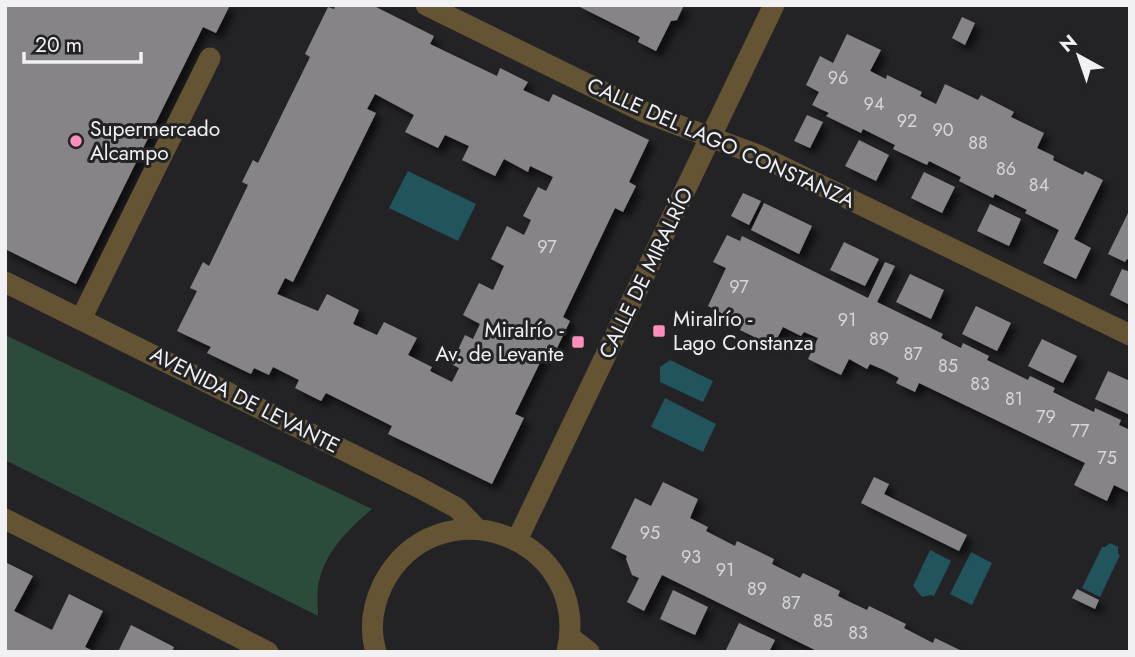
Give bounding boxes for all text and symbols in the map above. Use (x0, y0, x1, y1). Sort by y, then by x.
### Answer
scale bar (24, 21, 142, 65)
north arrow (1044, 21, 1114, 91)
text: N (1054, 28, 1083, 59)
text: 20 m (35, 30, 82, 60)
house number: 96 (828, 65, 848, 91)
street label: CALLE DEL LAGO CONSTANZA (582, 70, 860, 216)
house number: 94 (864, 91, 884, 117)
house number: 92 (897, 108, 917, 134)
place label: Supermercado Alcampo (90, 114, 220, 168)
house number: 90 (932, 117, 954, 143)
house number: 88 (968, 130, 988, 156)
marker: Supermercado Alcampo (68, 133, 84, 149)
house number: 86 (996, 156, 1016, 182)
house number: 84 (1029, 172, 1049, 198)
street label: CALLE DE MIRALRÍO (591, 182, 701, 364)
house number: 97 (537, 234, 557, 260)
house number: 97 (729, 274, 749, 300)
place label: Miralrío - Lago Constanza (673, 304, 814, 358)
house number: 91 (838, 307, 856, 333)
place label: Miralrío - Av. de Levante (435, 315, 565, 369)
marker: Miralrío - Lago Constanza (651, 323, 667, 339)
house number: 89 (869, 326, 889, 352)
marker: Miralrío - Av. de Levante (570, 334, 586, 350)
street label: AVENIDA DE LEVANTE (145, 339, 345, 461)
house number: 87 (903, 341, 923, 367)
house number: 85 (938, 353, 958, 379)
house number: 83 (970, 371, 990, 397)
house number: 81 (1005, 386, 1023, 412)
house number: 79 (1036, 404, 1056, 430)
house number: 77 (1071, 418, 1090, 444)
house number: 75 (1097, 445, 1117, 471)
house number: 95 (640, 520, 660, 546)
house number: 93 (681, 544, 701, 570)
house number: 91 (716, 557, 734, 583)
house number: 89 (747, 576, 767, 602)
house number: 87 (781, 590, 801, 616)
house number: 85 (813, 608, 833, 634)
house number: 83 (848, 620, 868, 646)

